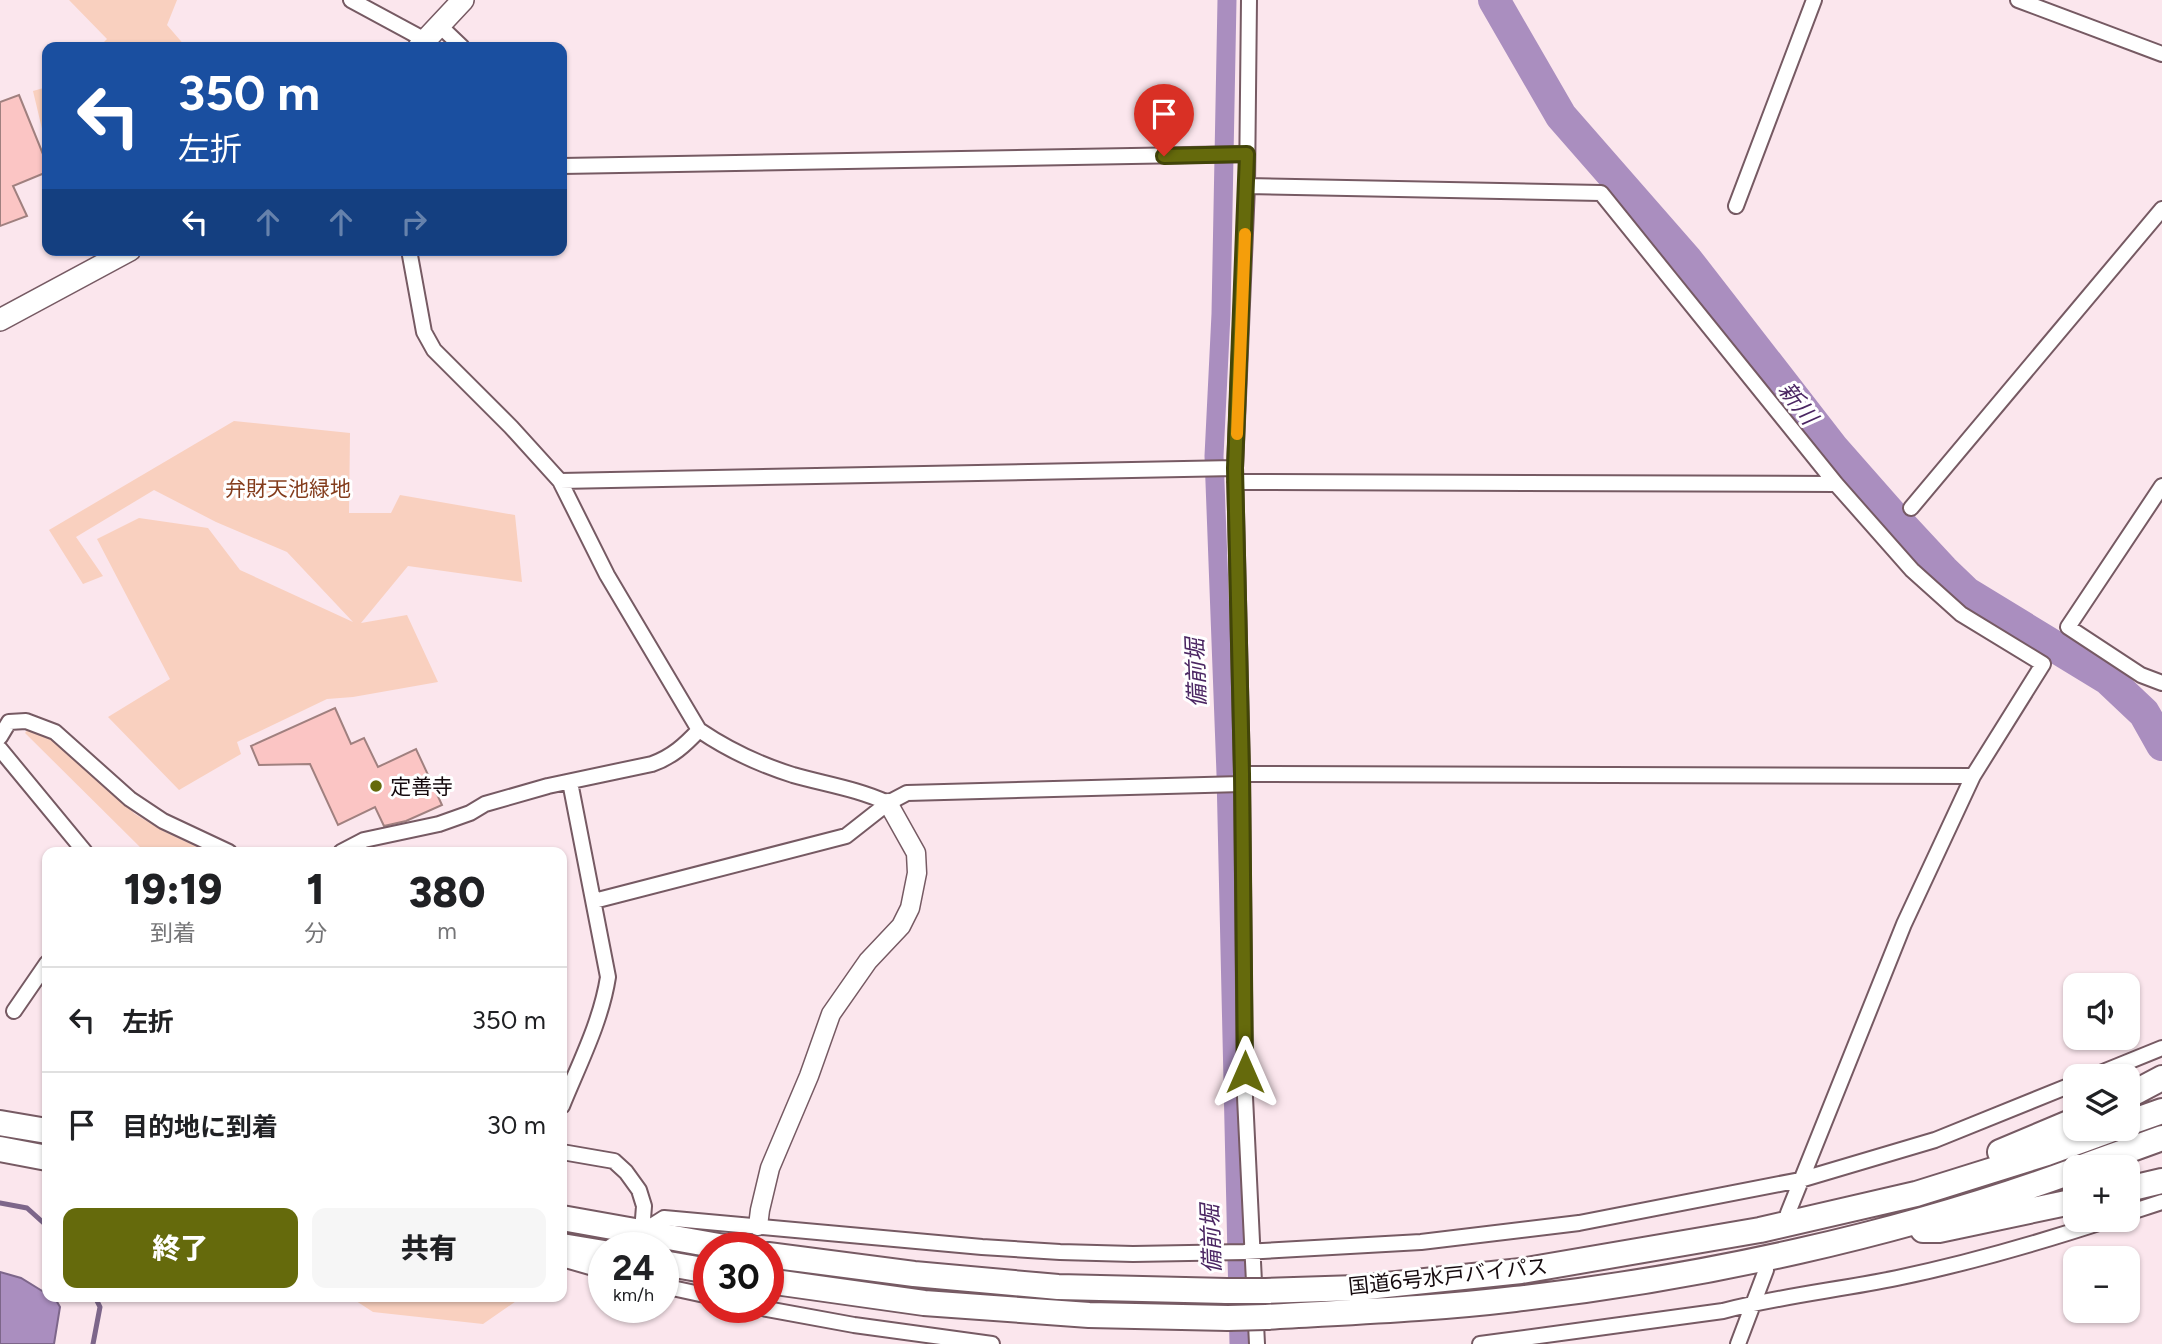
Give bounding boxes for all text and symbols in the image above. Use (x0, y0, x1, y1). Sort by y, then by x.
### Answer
text: 350 m (178, 63, 320, 122)
icon: left (63, 70, 154, 161)
pin (1134, 84, 1194, 156)
icon: arrive (1145, 95, 1183, 133)
text: 左折 (178, 130, 242, 168)
icon: left (176, 203, 214, 241)
icon: ahead (249, 203, 287, 241)
icon: ahead (322, 203, 360, 241)
icon: right (395, 203, 433, 241)
water label: 新川 (1773, 376, 1825, 432)
park label: 弁財天池緑地 (225, 476, 351, 501)
water label: 備前堀 (1181, 635, 1211, 708)
place label: 定善寺 (390, 774, 453, 799)
marker: 定善寺 (368, 778, 384, 794)
text: 19:19 (124, 864, 222, 915)
text: 1 (307, 864, 324, 915)
text: 380 (409, 867, 485, 918)
text: m (437, 917, 457, 945)
text: 到着 (150, 919, 196, 947)
text: 分 (304, 919, 327, 947)
map controls (2063, 973, 2140, 1323)
button: sound (2063, 973, 2140, 1050)
icon: left (63, 1001, 101, 1039)
text: 350 m (472, 1004, 546, 1036)
text: 左折 (122, 1006, 174, 1038)
position arrow (1208, 1035, 1282, 1109)
button: layers (2063, 1064, 2140, 1141)
icon: arrive (63, 1106, 101, 1144)
text: 30 m (487, 1109, 546, 1141)
text: 目的地に到着 (122, 1111, 278, 1143)
button: + (2063, 1155, 2140, 1232)
water label: 備前堀 (1196, 1201, 1226, 1274)
button: 終了 (63, 1208, 298, 1288)
button: 共有 (312, 1208, 546, 1288)
speed limit sign: 30 (693, 1232, 784, 1323)
button: − (2063, 1246, 2140, 1323)
text: 24 (612, 1247, 655, 1289)
street label: 国道6号水戸バイパス (1347, 1253, 1549, 1299)
text: km/h (613, 1284, 654, 1306)

